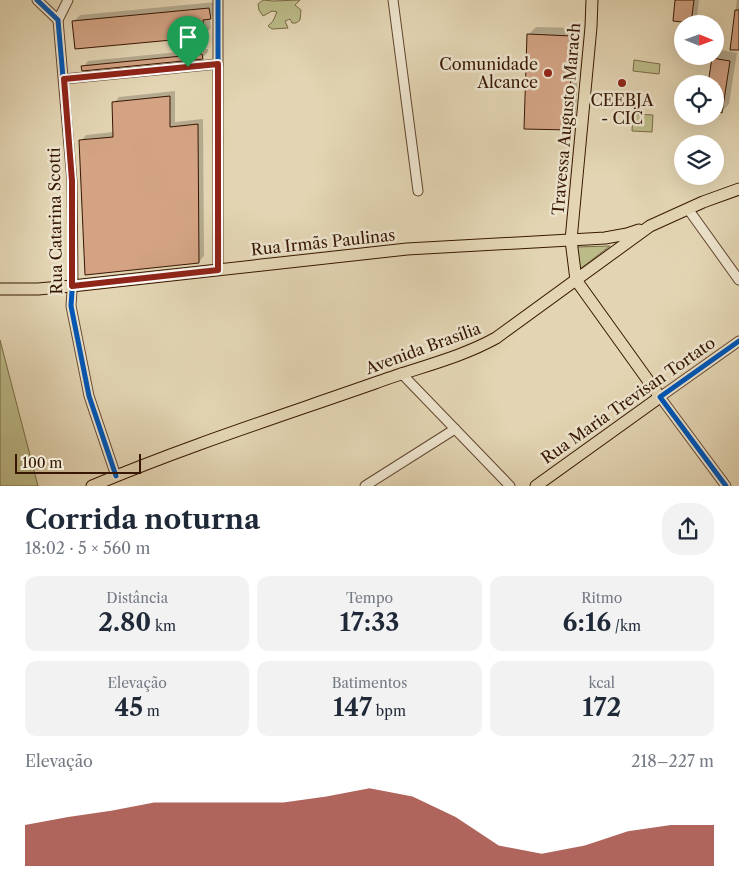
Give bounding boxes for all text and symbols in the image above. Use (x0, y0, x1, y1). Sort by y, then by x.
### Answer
north arrow (674, 15, 724, 65)
map controls (674, 15, 724, 185)
pin (167, 16, 209, 67)
street label: Travessa Augusto Marach (548, 22, 584, 216)
icon: arrive (174, 23, 202, 51)
place label: Comunidade Alcance (439, 54, 538, 92)
marker: Comunidade Alcance (542, 67, 554, 79)
button: locate (674, 75, 724, 125)
marker: CEEBJA - CIC (616, 77, 628, 89)
place label: CEEBJA - CIC (590, 90, 655, 128)
button: layers (674, 135, 724, 185)
street label: Rua Catarina Scotti (44, 147, 66, 295)
street label: Rua Irmãs Paulinas (250, 224, 396, 260)
street label: Avenida Brasília (362, 318, 484, 378)
street label: Rua Maria Trevisan Tortato (537, 332, 719, 468)
scale bar (15, 451, 141, 474)
text: 100 m (22, 454, 62, 472)
text: Corrida noturna (25, 502, 260, 536)
button: share (662, 503, 714, 555)
text: 18:02 · 5 × 560 m (25, 538, 150, 558)
text: Distância (106, 589, 168, 607)
text: Tempo (346, 589, 393, 607)
text: Ritmo (581, 589, 622, 607)
text: 2.80 (98, 607, 151, 638)
text: 17:33 (340, 607, 399, 638)
text: 6:16 (563, 607, 611, 638)
text: km (151, 617, 176, 635)
text: /km (611, 617, 641, 635)
text: Elevação (107, 674, 167, 692)
text: Batimentos (332, 674, 407, 692)
text: kcal (589, 674, 615, 692)
text: 45 (114, 692, 143, 723)
text: 147 (333, 692, 372, 723)
text: 172 (582, 692, 621, 723)
text: m (143, 702, 160, 720)
text: bpm (372, 702, 406, 720)
text: Elevação (25, 751, 93, 771)
text: 218–227 m (631, 751, 714, 771)

